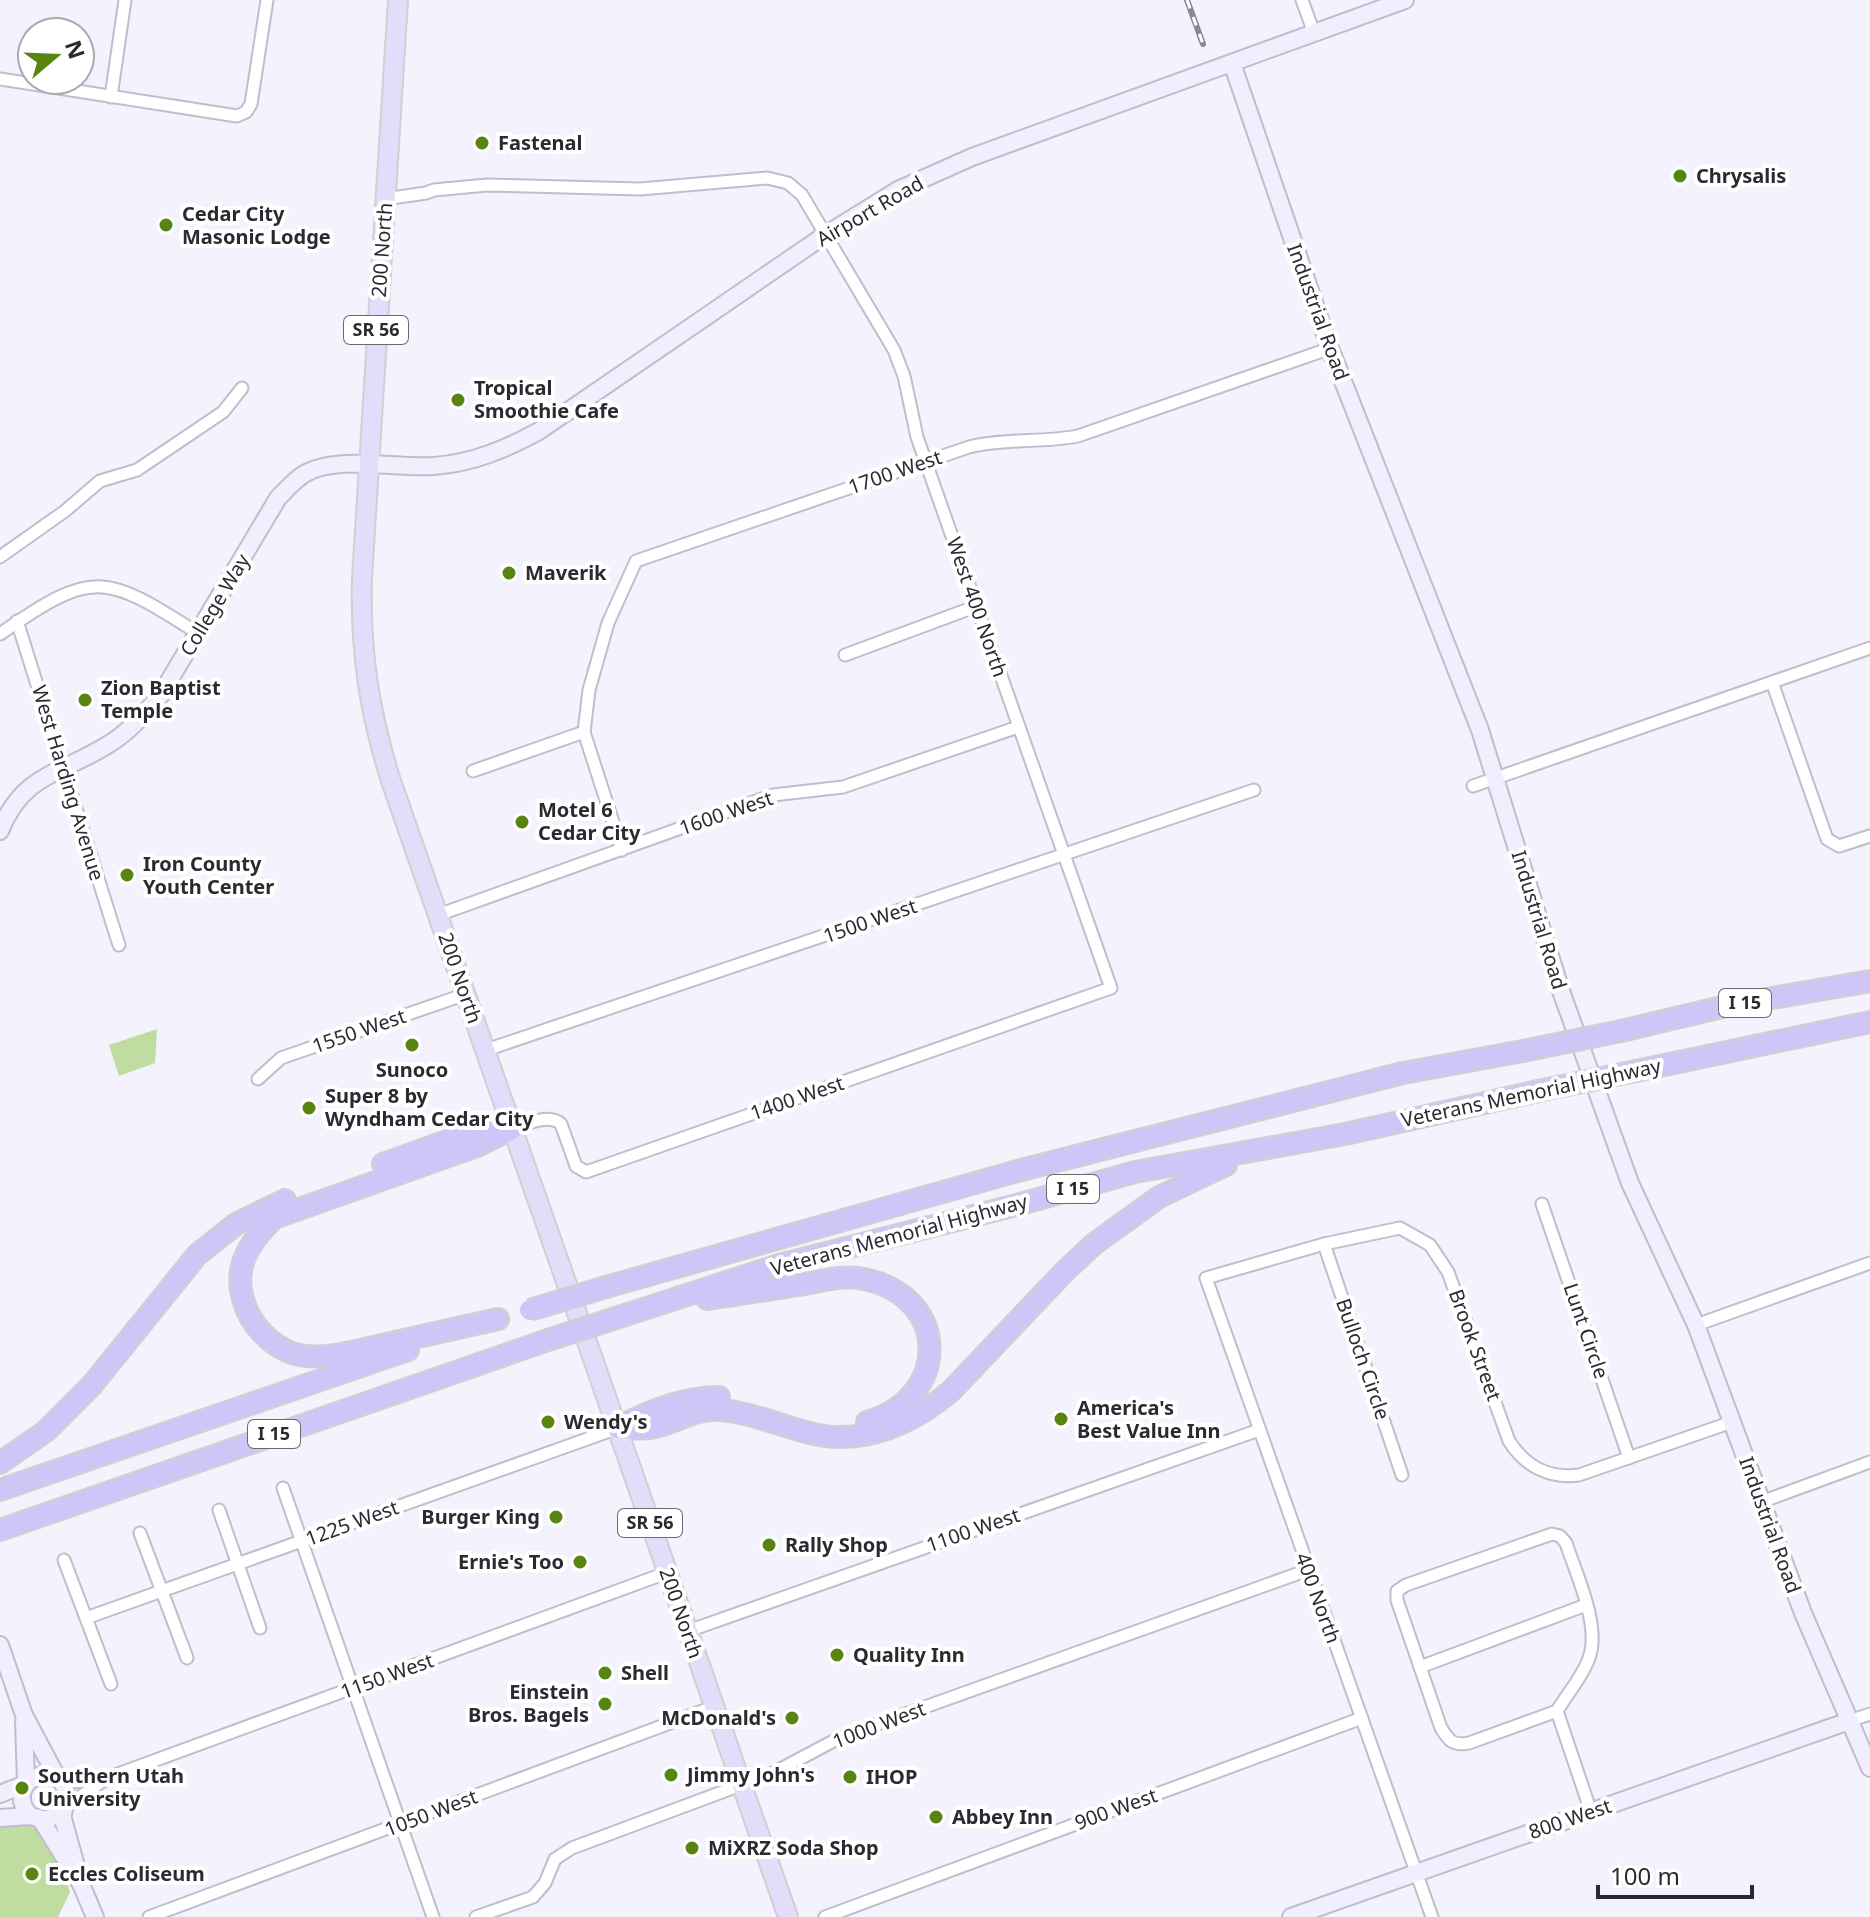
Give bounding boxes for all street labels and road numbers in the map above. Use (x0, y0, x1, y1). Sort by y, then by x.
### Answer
street label: Airport Road (811, 169, 928, 252)
street label: 200 North (365, 202, 398, 298)
street label: Industrial Road (1281, 240, 1356, 384)
road number: SR 56 (344, 316, 408, 344)
street label: 1700 West (844, 443, 945, 500)
street label: West 400 North (941, 533, 1014, 680)
street label: College Way (173, 548, 256, 661)
street label: West Harding Avenue (26, 682, 111, 884)
street label: 1600 West (675, 784, 776, 841)
street label: Industrial Road (1506, 847, 1573, 992)
street label: 1500 West (819, 892, 920, 949)
street label: 200 North (432, 929, 489, 1027)
road number: I 15 (1719, 989, 1771, 1017)
street label: 1550 West (308, 1002, 409, 1059)
street label: Veterans Memorial Highway (1399, 1052, 1664, 1133)
street label: 1400 West (746, 1069, 847, 1126)
road number: I 15 (1047, 1175, 1099, 1203)
street label: Veterans Memorial Highway (768, 1187, 1031, 1282)
street label: Lunt Circle (1558, 1279, 1615, 1382)
street label: Brook Street (1443, 1285, 1508, 1404)
street label: Bulloch Circle (1330, 1295, 1397, 1423)
road number: I 15 (248, 1420, 300, 1448)
street label: Industrial Road (1733, 1453, 1808, 1597)
street label: 1225 West (302, 1493, 402, 1552)
street label: 1100 West (922, 1501, 1023, 1558)
road number: SR 56 (618, 1509, 682, 1537)
street label: 400 North (1290, 1549, 1347, 1647)
street label: 200 North (653, 1564, 710, 1662)
street label: 1150 West (337, 1646, 437, 1705)
street label: 1000 West (829, 1695, 929, 1755)
street label: 900 West (1071, 1781, 1161, 1836)
street label: 1050 West (381, 1783, 481, 1843)
street label: 800 West (1525, 1792, 1615, 1845)

